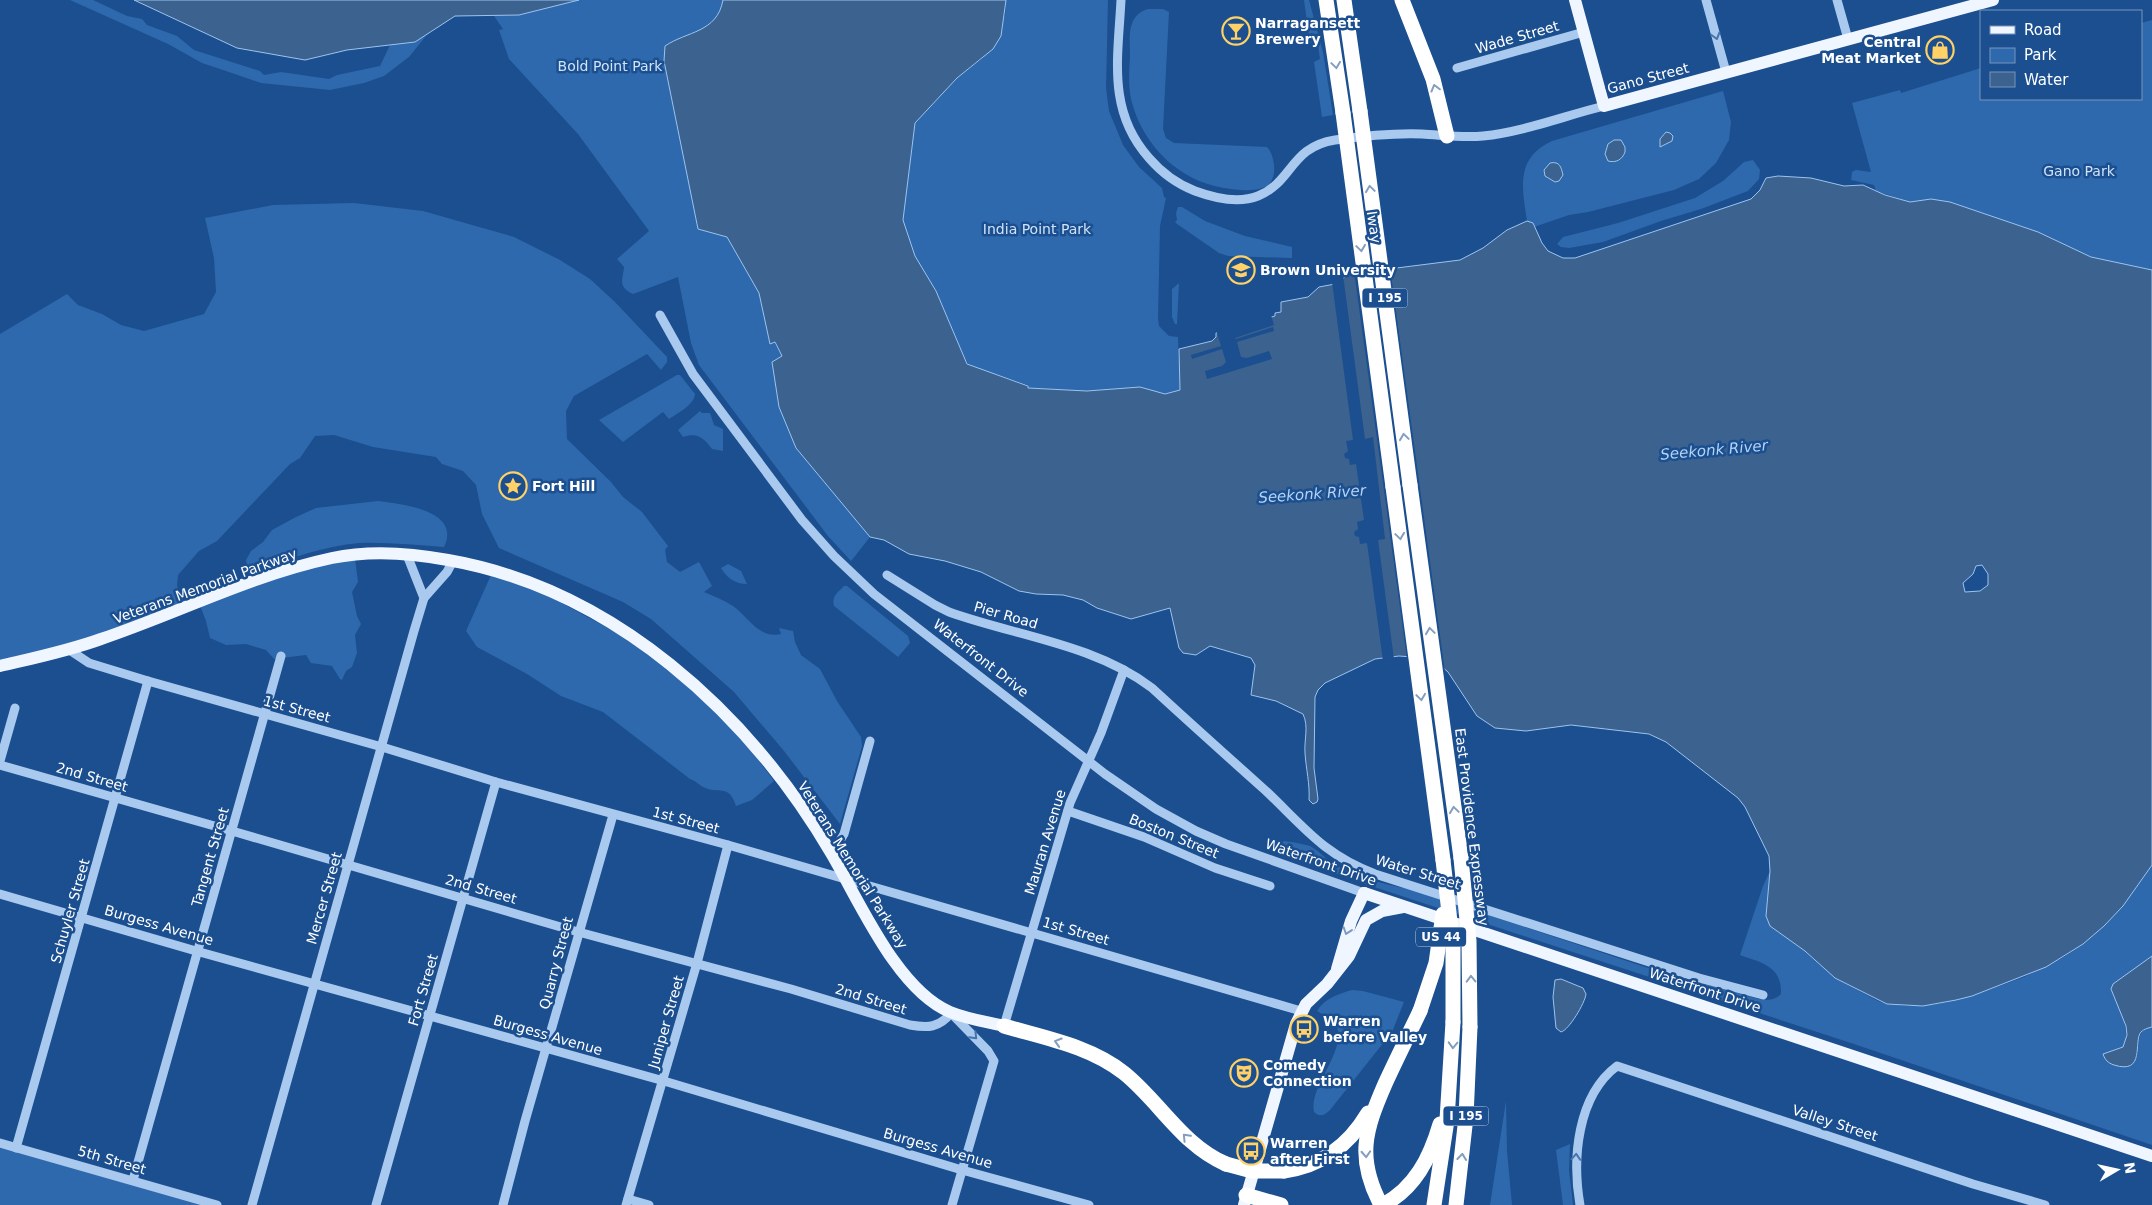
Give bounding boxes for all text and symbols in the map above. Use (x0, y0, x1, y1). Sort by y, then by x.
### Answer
legend (1980, 10, 2142, 100)
place label: Narragansett Brewery (1255, 15, 1360, 47)
bar icon: Narragansett Brewery (1221, 16, 1251, 46)
street label: Wade Street (1473, 17, 1561, 57)
text: Road (2024, 21, 2062, 39)
one-way arrow (1711, 31, 1721, 40)
place label: Central Meat Market (1821, 34, 1921, 66)
shop icon: Central Meat Market (1925, 35, 1955, 65)
text: Park (2024, 46, 2057, 64)
park label: Bold Point Park (558, 58, 663, 74)
street label: Gano Street (1605, 59, 1691, 97)
one-way arrow (1330, 62, 1341, 70)
text: Water (2024, 71, 2069, 89)
one-way arrow (1430, 84, 1441, 93)
park label: Gano Park (2043, 163, 2116, 179)
one-way arrow (1365, 185, 1376, 193)
street label: Iway (1364, 210, 1384, 244)
park label: India Point Park (983, 221, 1092, 237)
one-way arrow (1355, 244, 1366, 252)
school or university icon: Brown University (1226, 255, 1256, 285)
place label: Brown University (1260, 262, 1396, 278)
road number: I 195 (1362, 288, 1408, 308)
one-way arrow (1399, 433, 1410, 441)
water label: Seekonk River (1660, 436, 1769, 464)
place icon: Fort Hill (498, 471, 528, 501)
place label: Fort Hill (532, 478, 595, 494)
water label: Seekonk River (1258, 481, 1367, 507)
one-way arrow (1394, 532, 1405, 540)
street label: Veterans Memorial Parkway (111, 545, 299, 627)
street label: Pier Road (972, 598, 1040, 632)
street label: Waterfront Drive (930, 616, 1032, 700)
one-way arrow (1425, 627, 1436, 635)
street label: 1st Street (262, 692, 333, 726)
one-way arrow (1416, 692, 1426, 701)
street label: East Providence Expressway (1452, 727, 1492, 927)
street label: 2nd Street (54, 759, 130, 795)
street label: Veterans Memorial Parkway (795, 778, 911, 952)
street label: Mauran Avenue (1021, 787, 1069, 897)
street label: 1st Street (651, 803, 722, 837)
street label: Tangent Street (188, 805, 232, 909)
one-way arrow (1449, 805, 1460, 813)
street label: Boston Street (1127, 811, 1222, 861)
street label: Waterfront Drive (1263, 835, 1379, 889)
street label: Mercer Street (303, 850, 345, 946)
street label: Water Street (1373, 851, 1463, 893)
street label: Schuyler Street (47, 856, 93, 965)
street label: 2nd Street (443, 871, 519, 907)
street label: Burgess Avenue (103, 902, 215, 948)
street label: 1st Street (1041, 914, 1112, 948)
street label: Quarry Street (536, 915, 576, 1011)
one-way arrow (1343, 926, 1353, 935)
road number: US 44 (1416, 928, 1466, 946)
street label: Fort Street (405, 952, 441, 1028)
street label: Waterfront Drive (1647, 964, 1763, 1016)
street label: Juniper Street (645, 973, 687, 1071)
one-way arrow (1465, 974, 1476, 982)
street label: 2nd Street (833, 981, 909, 1018)
street label: Burgess Avenue (492, 1012, 604, 1058)
place label: Warren before Valley (1323, 1013, 1427, 1045)
bus stop icon: Warren before Valley (1289, 1014, 1319, 1044)
one-way arrow (968, 1030, 977, 1039)
one-way arrow (1055, 1037, 1063, 1047)
one-way arrow (1447, 1042, 1458, 1050)
place label: Comedy Connection (1263, 1057, 1352, 1089)
theatre icon: Comedy Connection (1229, 1058, 1259, 1088)
street label: Valley Street (1790, 1102, 1880, 1144)
road number: I 195 (1444, 1106, 1488, 1126)
street label: Burgess Avenue (882, 1125, 994, 1171)
one-way arrow (1182, 1134, 1191, 1143)
place label: Warren after First (1270, 1135, 1350, 1167)
bus stop icon: Warren after First (1236, 1136, 1266, 1166)
street label: 5th Street (76, 1143, 148, 1178)
north arrow (2092, 1145, 2142, 1195)
one-way arrow (1361, 1150, 1371, 1158)
one-way arrow (1456, 1152, 1467, 1160)
one-way arrow (1570, 1152, 1581, 1160)
text: N (2121, 1161, 2139, 1175)

